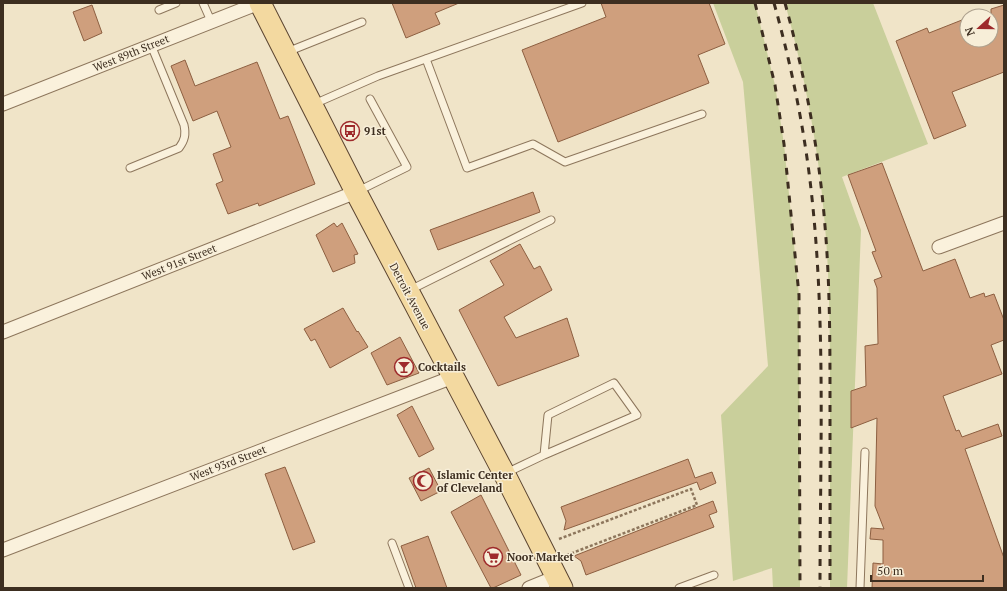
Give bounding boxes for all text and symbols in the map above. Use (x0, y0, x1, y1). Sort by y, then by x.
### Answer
north arrow (959, 8, 999, 48)
text: N (961, 25, 978, 38)
street label: West 89th Street (91, 31, 171, 75)
bus stop icon: 91st (339, 120, 361, 142)
place label: 91st (364, 124, 386, 138)
street label: West 91st Street (140, 241, 218, 283)
street label: Detroit Avenue (387, 260, 434, 332)
bar icon: Cocktails (393, 356, 415, 378)
place label: Cocktails (418, 360, 466, 374)
street label: West 93rd Street (188, 442, 268, 484)
place label: Islamic Center of Cleveland (437, 468, 513, 495)
mosque icon: Islamic Center of Cleveland (412, 470, 434, 492)
supermarket icon: Noor Market (482, 546, 504, 568)
place label: Noor Market (507, 550, 574, 564)
scale bar (871, 557, 983, 583)
text: 50 m (877, 563, 904, 578)

